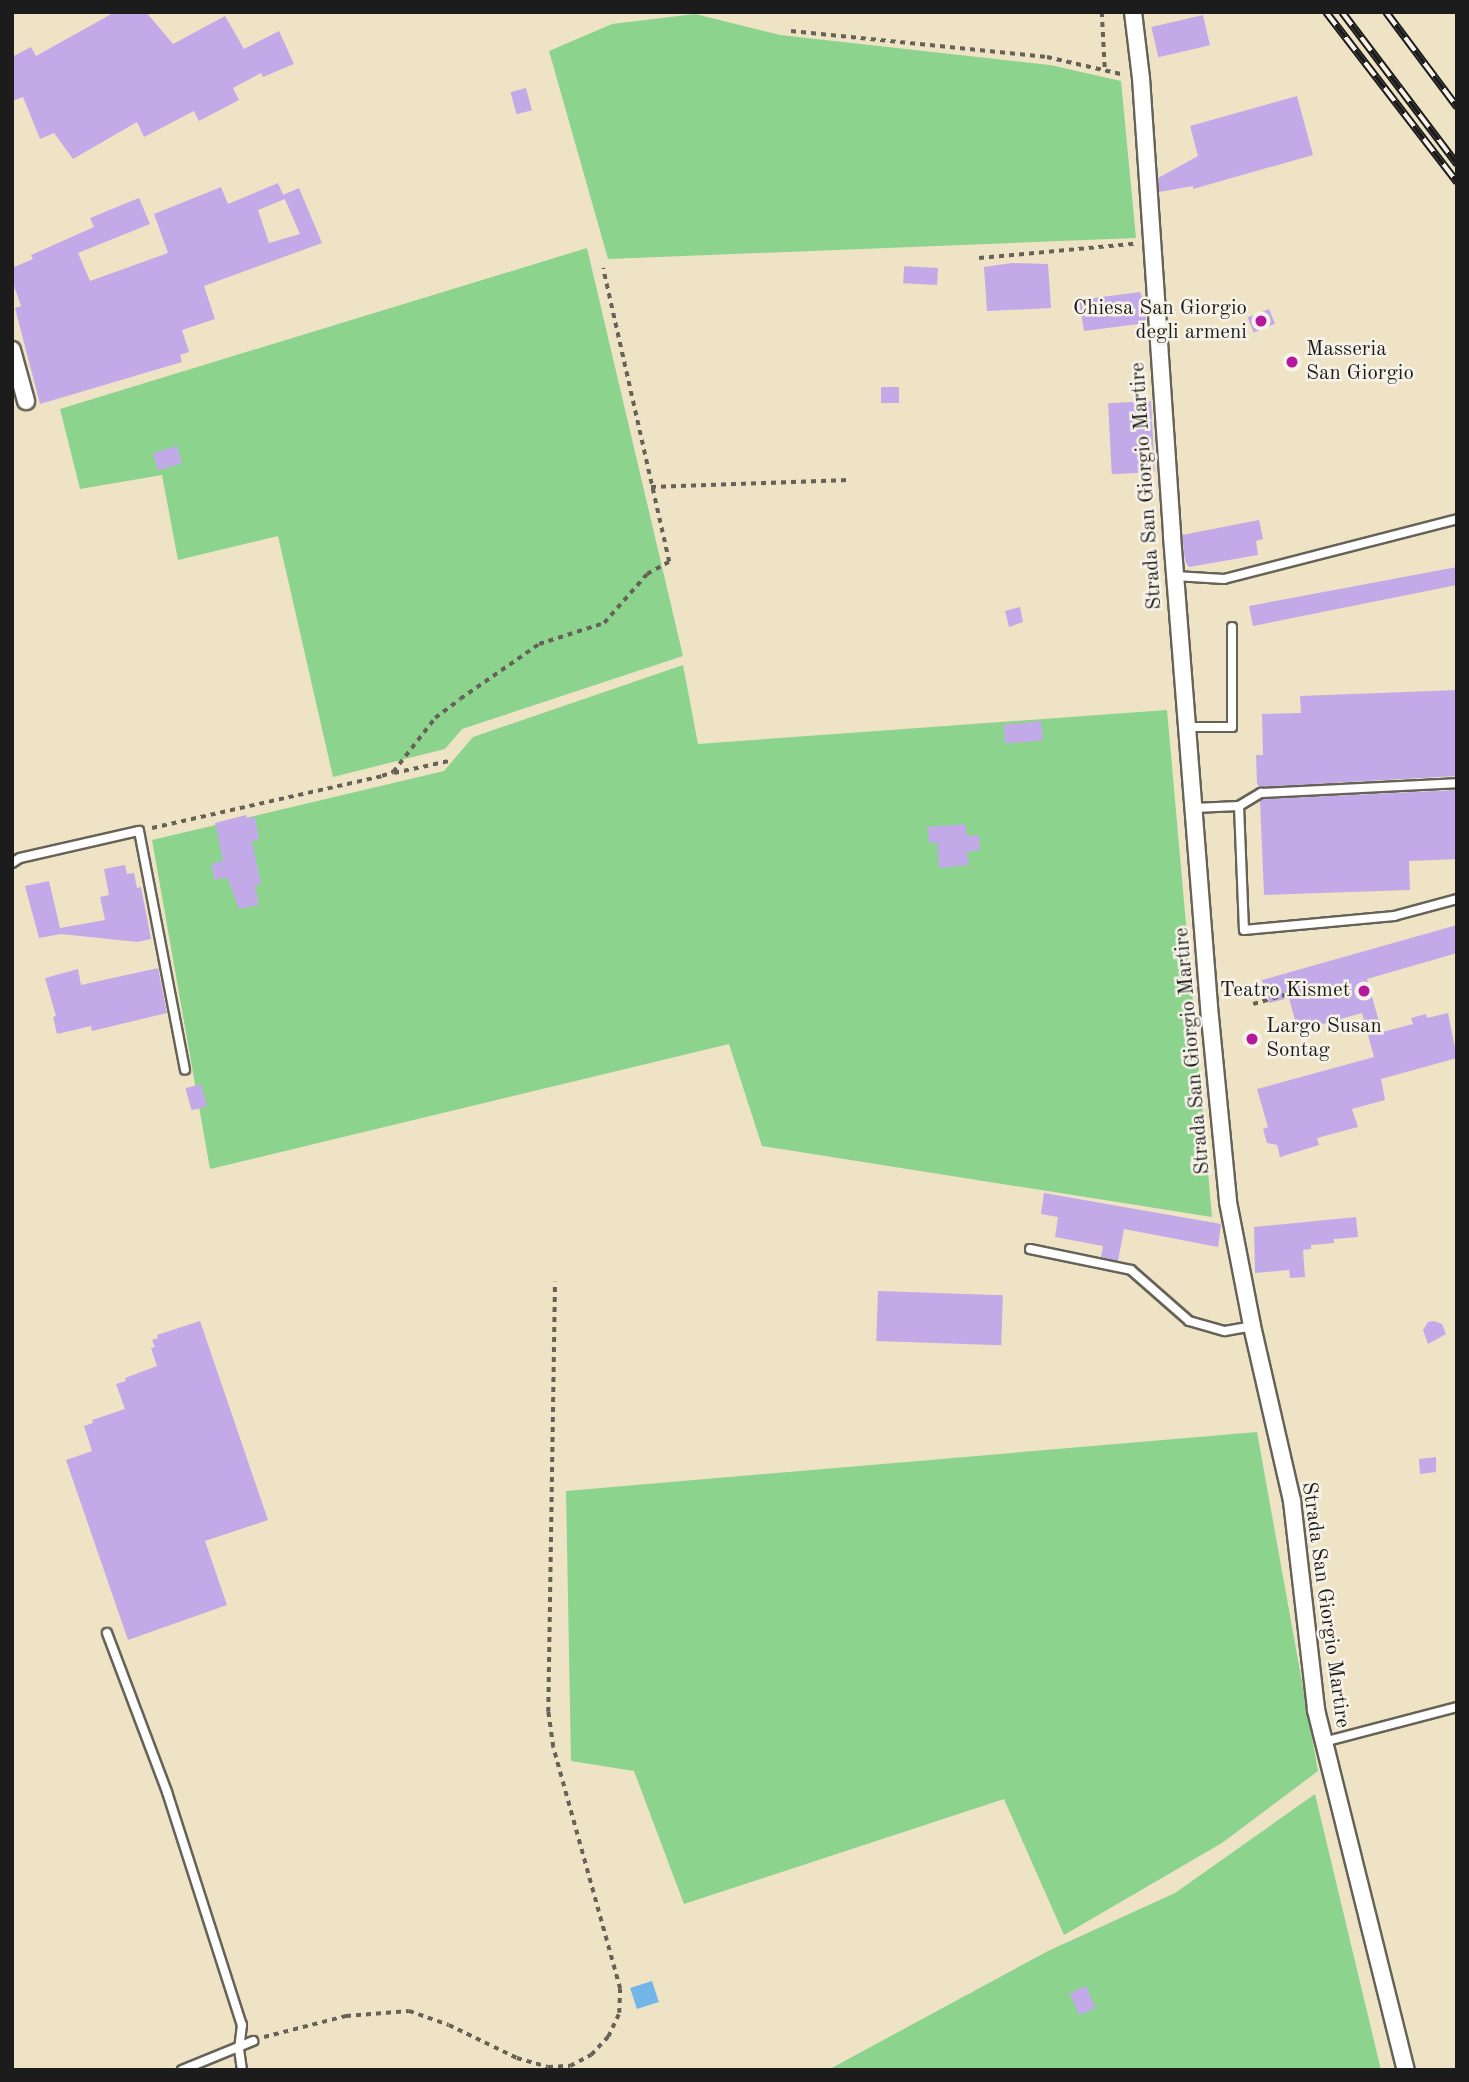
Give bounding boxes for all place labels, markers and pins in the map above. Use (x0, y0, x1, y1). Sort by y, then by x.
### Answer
place label: Chiesa San Giorgio degli armeni (1073, 296, 1247, 346)
marker: Chiesa San Giorgio degli armeni (1253, 313, 1269, 329)
place label: Masseria San Giorgio (1306, 337, 1414, 387)
marker: Masseria San Giorgio (1284, 354, 1300, 370)
place label: Teatro Kismet (1220, 978, 1350, 1004)
marker: Teatro Kismet (1356, 983, 1372, 999)
place label: Largo Susan Sontag (1266, 1014, 1382, 1064)
marker: Largo Susan Sontag (1244, 1031, 1260, 1047)

